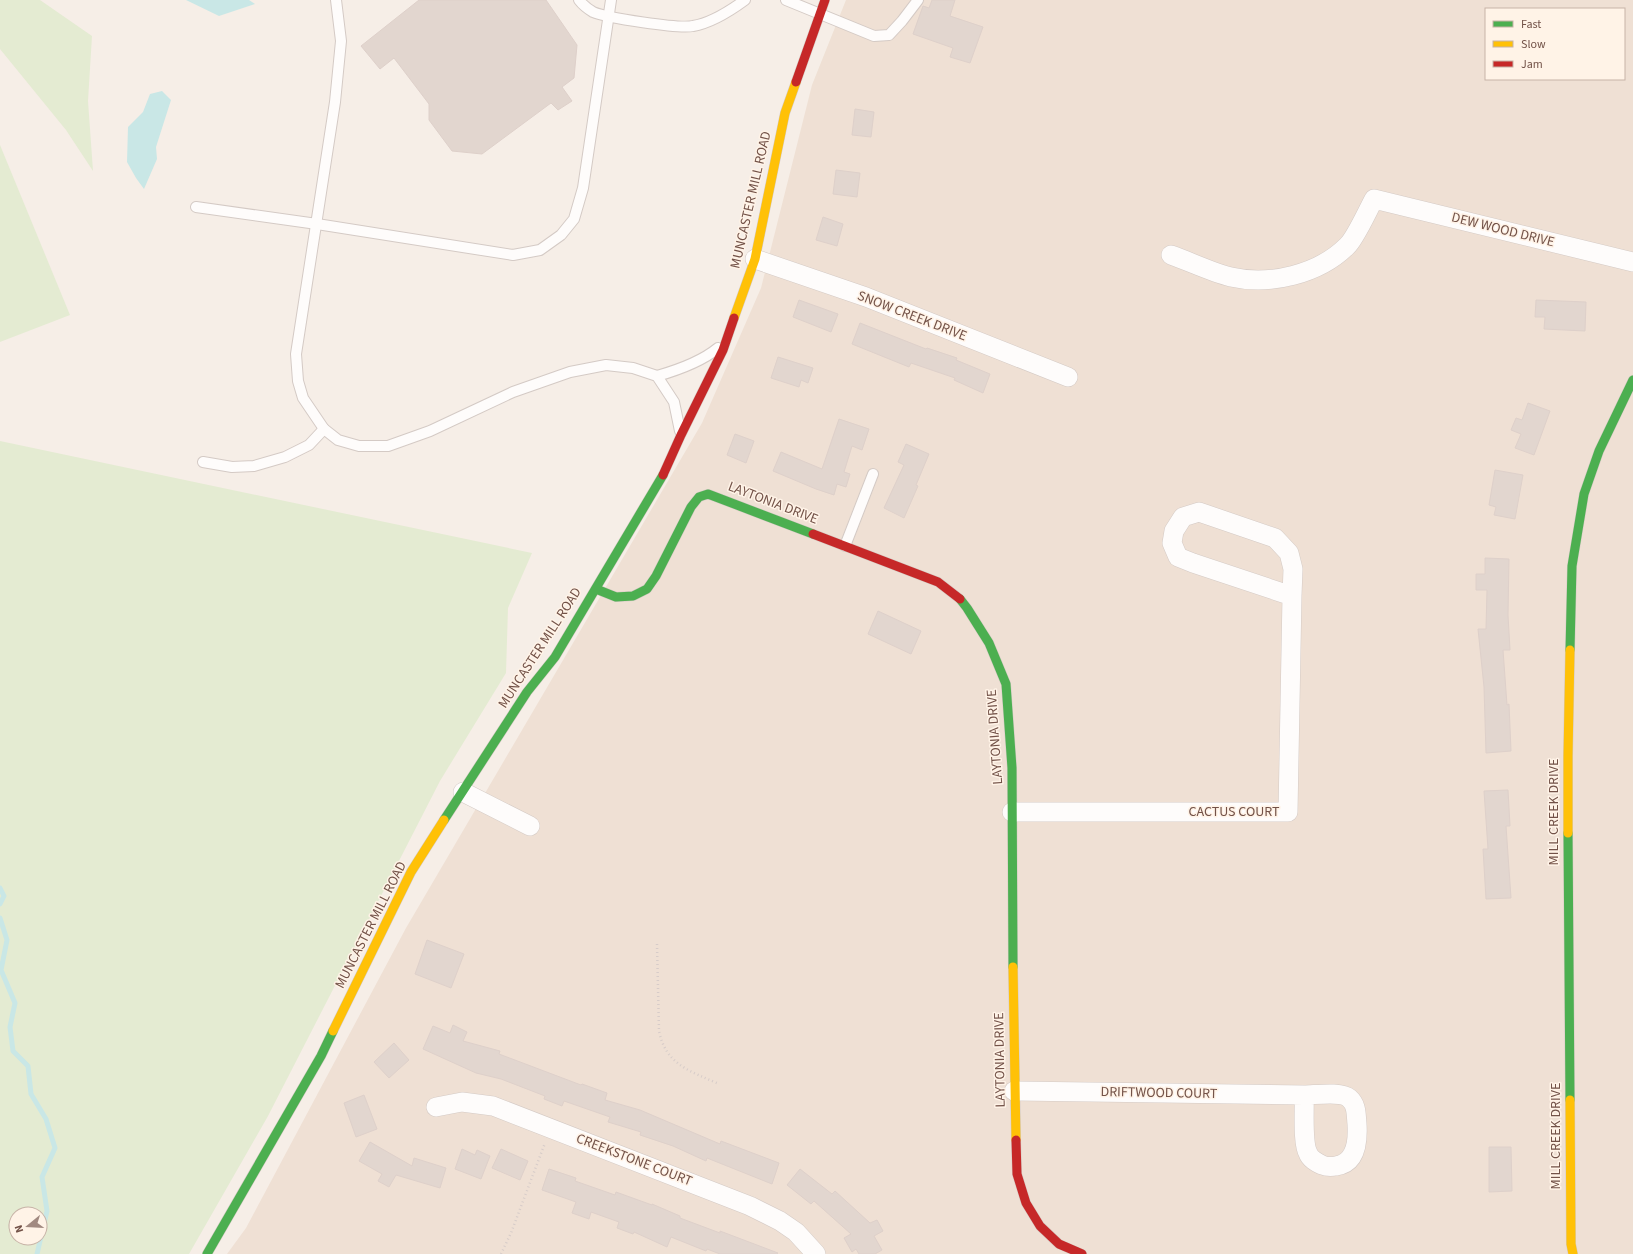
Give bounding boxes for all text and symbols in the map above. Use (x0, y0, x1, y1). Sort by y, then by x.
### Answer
legend (1485, 8, 1625, 80)
text: Fast (1521, 16, 1541, 33)
text: Slow (1521, 36, 1546, 53)
text: Jam (1521, 56, 1543, 73)
street label: MUNCASTER MILL ROAD (725, 129, 777, 271)
street label: DEW WOOD DRIVE (1449, 208, 1557, 252)
street label: SNOW CREEK DRIVE (854, 286, 970, 346)
street label: LAYTONIA DRIVE (725, 477, 821, 529)
street label: MUNCASTER MILL ROAD (493, 584, 587, 712)
street label: LAYTONIA DRIVE (982, 689, 1008, 785)
street label: MILL CREEK DRIVE (1544, 759, 1564, 865)
street label: CACTUS COURT (1188, 802, 1280, 822)
street label: MUNCASTER MILL ROAD (330, 858, 412, 992)
street label: LAYTONIA DRIVE (989, 1012, 1011, 1108)
street label: DRIFTWOOD COURT (1100, 1082, 1218, 1104)
street label: MILL CREEK DRIVE (1546, 1083, 1566, 1189)
street label: CREEKSTONE COURT (573, 1129, 695, 1192)
north arrow (8, 1206, 48, 1246)
text: N (11, 1223, 27, 1235)

